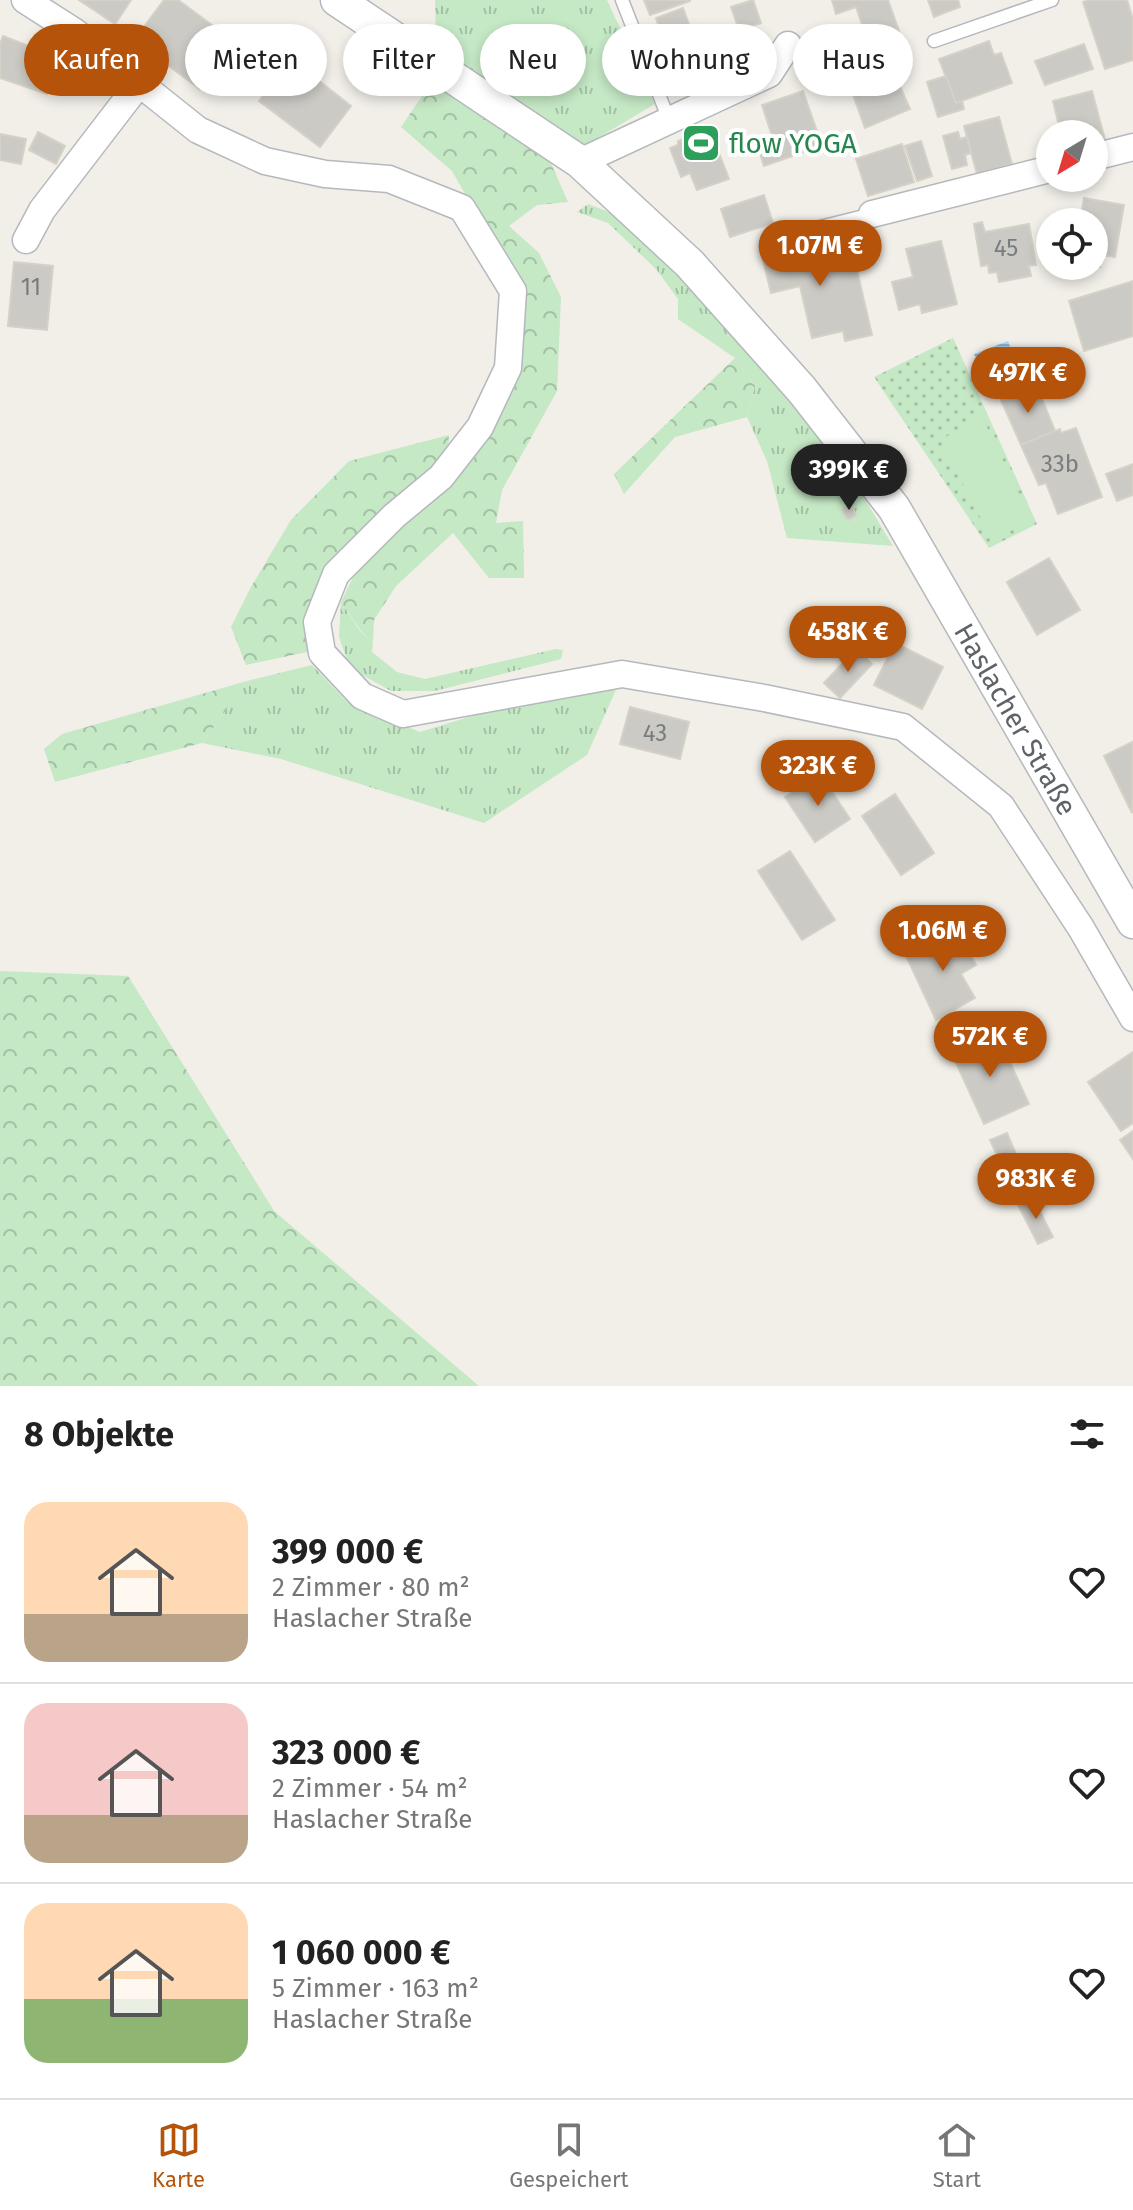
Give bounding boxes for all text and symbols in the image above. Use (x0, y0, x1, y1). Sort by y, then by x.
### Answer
chip: Kaufen (24, 24, 169, 96)
chip: Mieten (185, 24, 327, 96)
chip: Filter (343, 24, 464, 96)
chip: Neu (480, 24, 586, 96)
chip: Wohnung (602, 24, 777, 96)
chip: Haus (793, 24, 913, 96)
north arrow (1036, 120, 1108, 192)
map controls (1036, 120, 1108, 280)
sports icon: flow YOGA (680, 122, 722, 164)
place label: flow YOGA (729, 127, 857, 160)
button: locate (1036, 208, 1108, 280)
pin: 1.07M € (746, 220, 894, 288)
text: 1.07M € (777, 230, 863, 261)
house number: 45 (994, 234, 1018, 262)
house number: 11 (21, 273, 41, 301)
pin: 497K € (963, 347, 1093, 415)
text: 497K € (989, 357, 1067, 388)
pin: 399K € (784, 444, 914, 512)
house number: 33b (1041, 450, 1079, 478)
text: 399K € (809, 454, 889, 485)
pin: 458K € (783, 606, 913, 674)
text: 458K € (807, 616, 889, 647)
street label: Haslacher Straße (947, 618, 1084, 821)
house number: 43 (643, 719, 667, 747)
pin: 323K € (753, 740, 883, 808)
text: 323K € (779, 750, 857, 781)
pin: 1.06M € (869, 905, 1017, 973)
text: 1.06M € (898, 915, 988, 946)
pin: 572K € (925, 1011, 1055, 1079)
text: 572K € (952, 1021, 1028, 1052)
pin: 983K € (971, 1153, 1101, 1221)
text: 983K € (995, 1163, 1077, 1194)
icon: filters (1065, 1412, 1109, 1456)
text: 8 Objekte (24, 1414, 174, 1455)
text: 399 000 € (272, 1531, 423, 1572)
icon: home (88, 1534, 184, 1630)
icon: heart (1065, 1560, 1109, 1604)
text: 2 Zimmer · 80 m² (272, 1572, 470, 1603)
text: Haslacher Straße (272, 1603, 473, 1634)
text: 323 000 € (272, 1732, 420, 1773)
icon: home (88, 1735, 184, 1831)
icon: heart (1065, 1761, 1109, 1805)
text: 2 Zimmer · 54 m² (272, 1773, 468, 1804)
text: Haslacher Straße (272, 1804, 473, 1835)
text: 1 060 000 € (272, 1932, 451, 1973)
icon: home (88, 1935, 184, 2031)
icon: heart (1065, 1961, 1109, 2005)
text: 5 Zimmer · 163 m² (272, 1973, 479, 2004)
text: Haslacher Straße (272, 2004, 473, 2035)
tab: Karte (152, 2118, 205, 2193)
tab: Gespeichert (509, 2118, 628, 2193)
tab: Start (933, 2118, 981, 2193)

